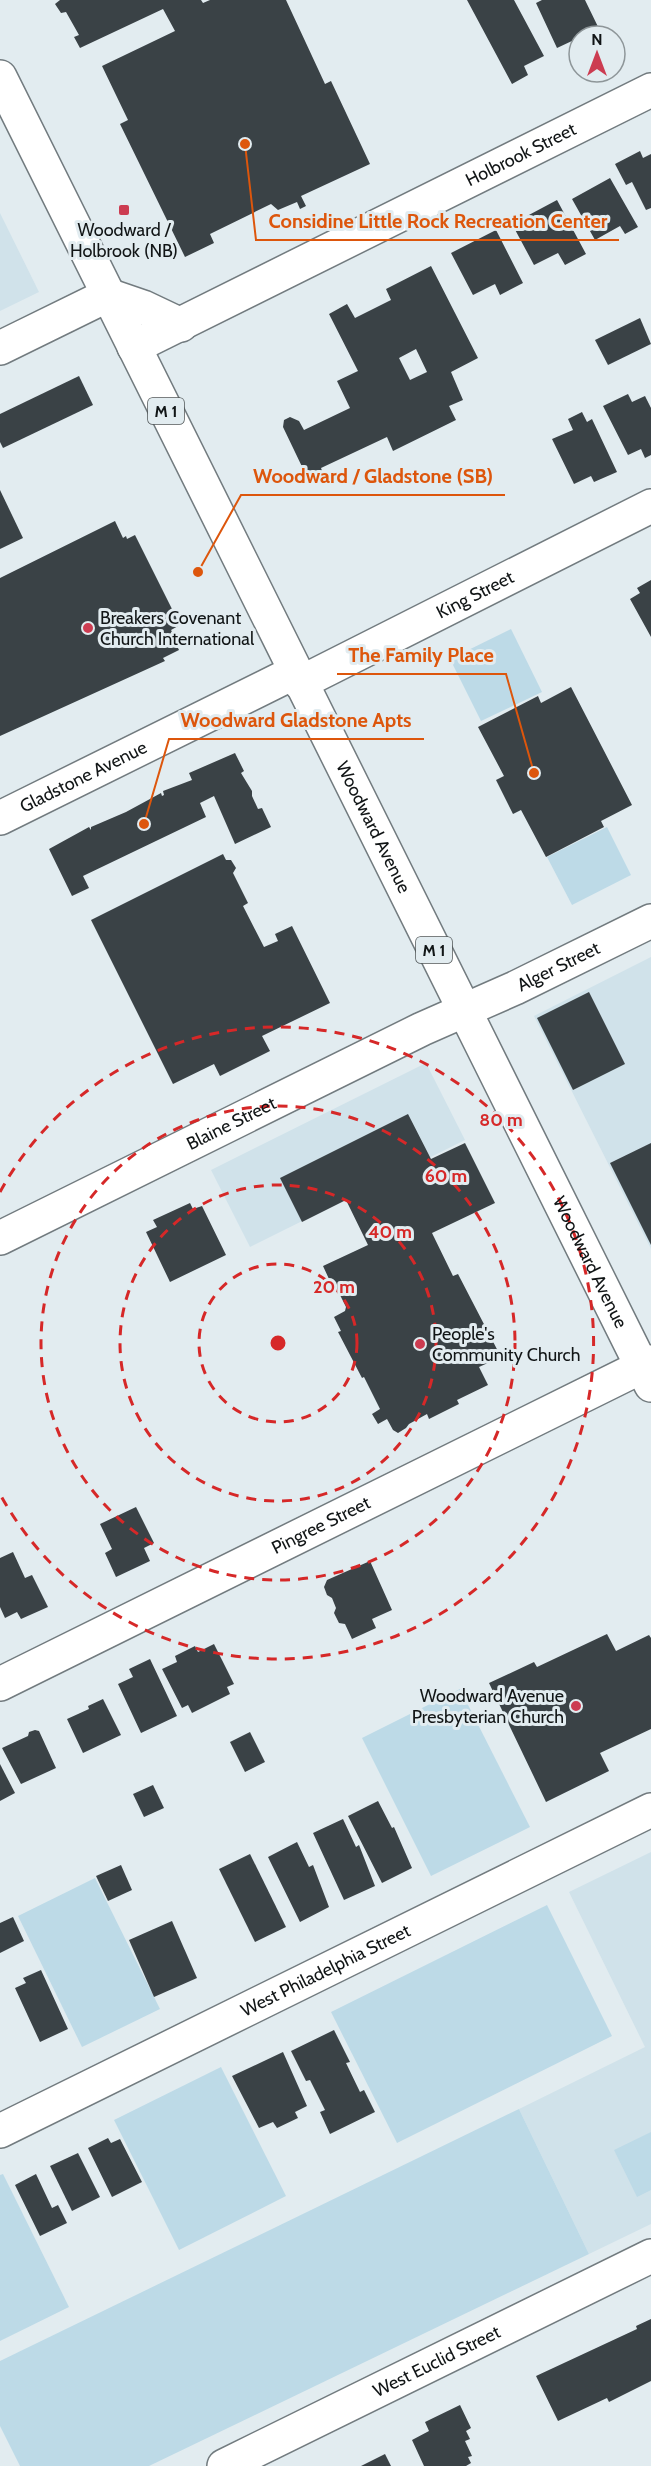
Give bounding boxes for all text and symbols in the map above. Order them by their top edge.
north arrow [567,24,627,84]
text: N [591,30,603,49]
street label: Holbrook Street [462,118,580,191]
callout: Considine Little Rock Recreation Center [256,202,619,240]
marker: Woodward / Holbrook (NB) [117,203,131,217]
text: Considine Little Rock Recreation Center [269,209,608,233]
place label: Woodward / Holbrook (NB) [70,219,178,262]
road number: M 1 [148,398,184,424]
callout: Woodward / Gladstone (SB) [241,457,505,495]
text: Woodward / Gladstone (SB) [253,464,493,488]
street label: King Street [433,566,517,623]
place label: Breakers Covenant Church International [100,607,255,650]
marker: Breakers Covenant Church International [81,621,95,635]
callout: The Family Place [337,636,506,674]
text: The Family Place [348,643,494,667]
callout: Woodward Gladstone Apts [169,701,424,739]
text: Woodward Gladstone Apts [181,708,411,732]
street label: Gladstone Avenue [16,736,150,817]
street label: Woodward Avenue [331,758,415,897]
road number: M 1 [416,937,452,963]
street label: Alger Street [513,937,603,996]
street label: Blaine Street [183,1092,280,1155]
text: 80 m [479,1109,523,1131]
text: 60 m [425,1165,467,1187]
street label: Woodward Avenue [548,1193,632,1332]
text: 40 m [368,1221,412,1243]
text: 20 m [313,1276,355,1298]
place label: People's Community Church [432,1323,580,1366]
centre of rings [268,1333,288,1353]
marker: People's Community Church [413,1337,427,1351]
street label: Pingree Street [268,1492,374,1559]
place label: Woodward Avenue Presbyterian Church [412,1685,564,1728]
marker: Woodward Avenue Presbyterian Church [569,1699,583,1713]
street label: West Philadelphia Street [237,1919,414,2021]
street label: West Euclid Street [370,2321,504,2402]

